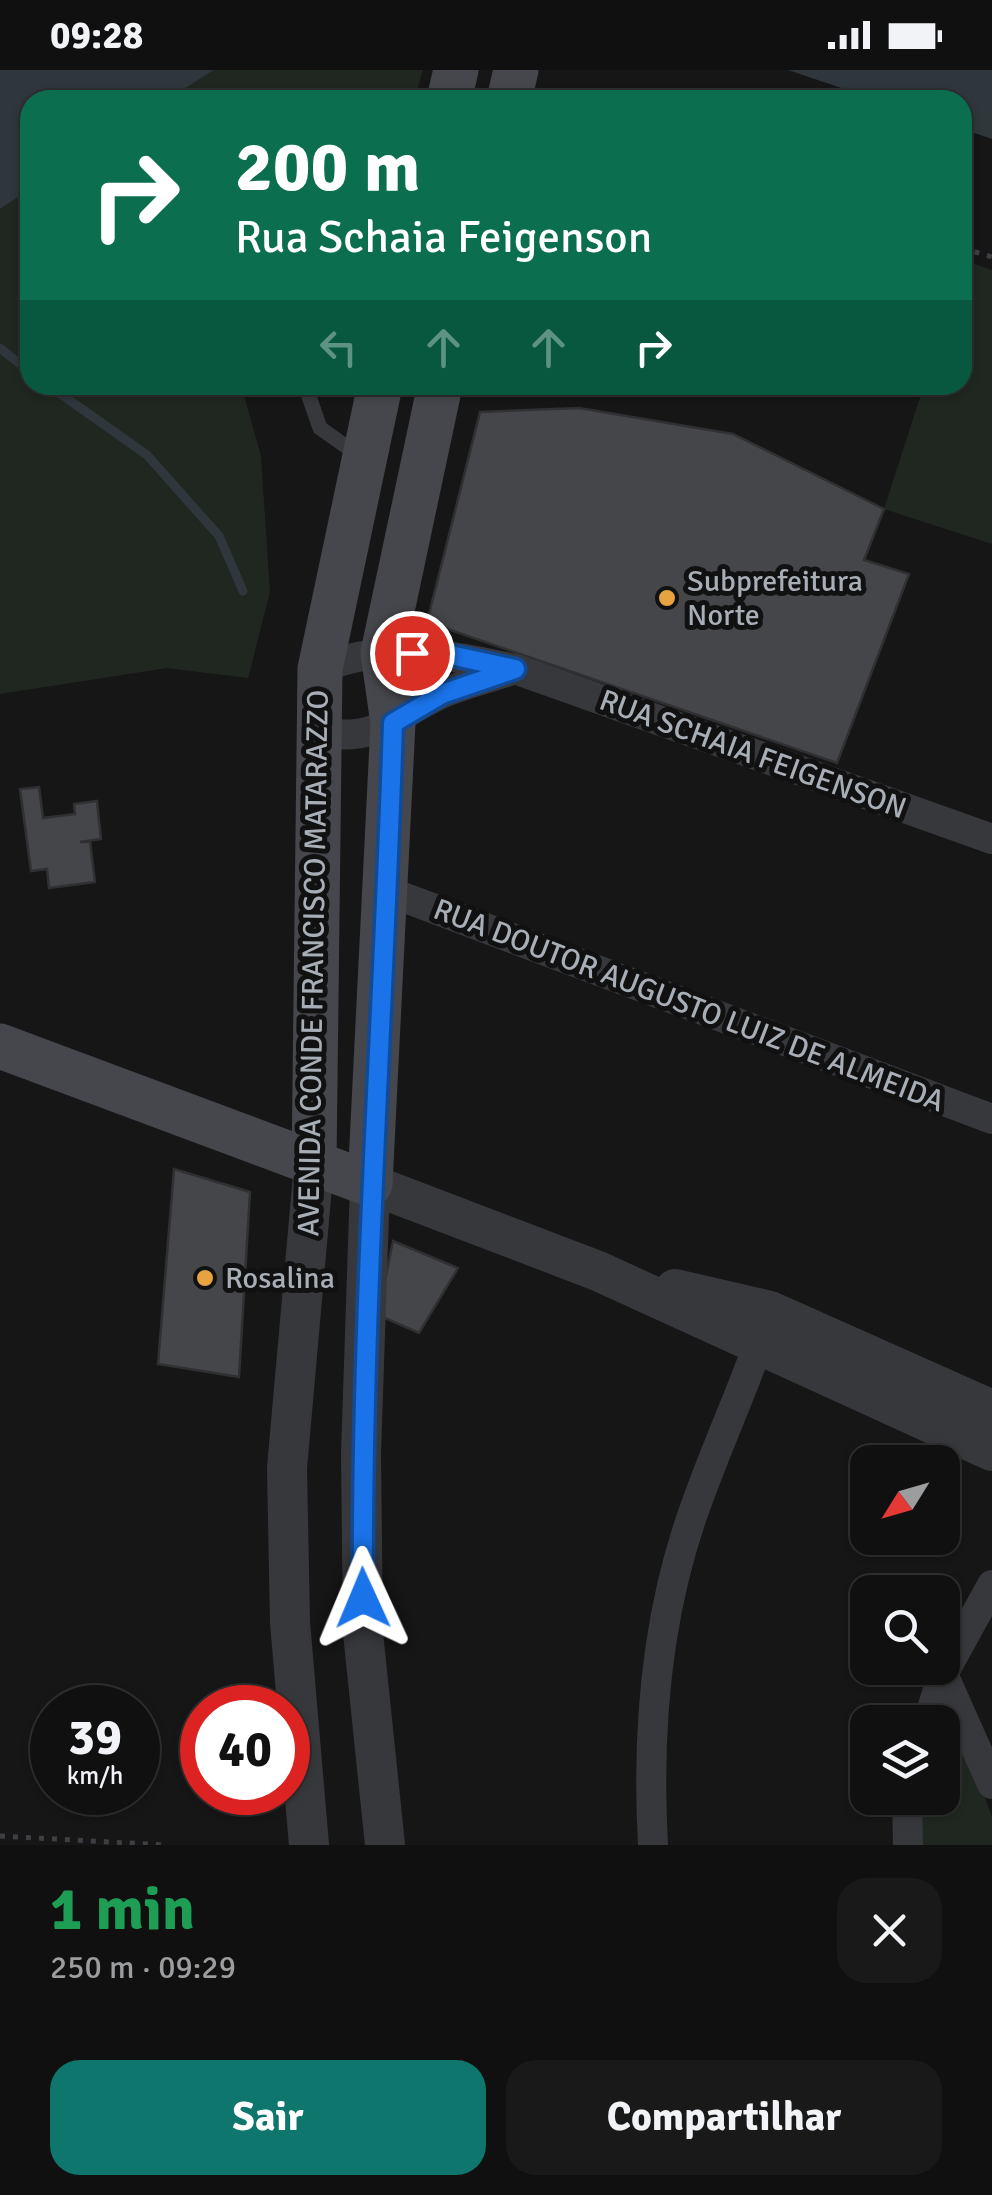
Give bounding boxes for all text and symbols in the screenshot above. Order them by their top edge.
text: 09:28 [50,12,143,59]
text: 200 m [235,124,420,210]
icon: right [70,130,200,260]
text: Rua Schaia Feigenson [235,210,652,265]
icon: left [311,320,366,375]
icon: ahead [416,320,471,375]
icon: ahead [521,320,576,375]
icon: right [626,320,681,375]
place label: Subprefeitura Norte [687,563,863,634]
marker: Subprefeitura Norte [656,587,678,609]
pin [370,611,455,696]
icon: arrive [385,626,440,681]
street label: RUA SCHAIA FEIGENSON [594,682,911,827]
street label: AVENIDA CONDE FRANCISCO MATARAZZO [290,689,337,1237]
street label: RUA DOUTOR AUGUSTO LUIZ DE ALMEIDA [428,891,949,1120]
place label: Rosalina [225,1260,335,1297]
marker: Rosalina [194,1267,216,1289]
north arrow [850,1445,960,1555]
map controls [850,1445,960,1815]
position arrow [311,1546,415,1650]
button: search [850,1575,960,1685]
speed limit sign: 40 [180,1685,310,1815]
button: layers [850,1705,960,1815]
text: 39 [68,1707,122,1769]
text: km/h [67,1760,123,1791]
text: 1 min [50,1873,195,1947]
button: close [837,1878,942,1983]
text: 250 m · 09:29 [50,1948,236,1987]
button: Sair [50,2060,486,2175]
button: Compartilhar [506,2060,942,2175]

